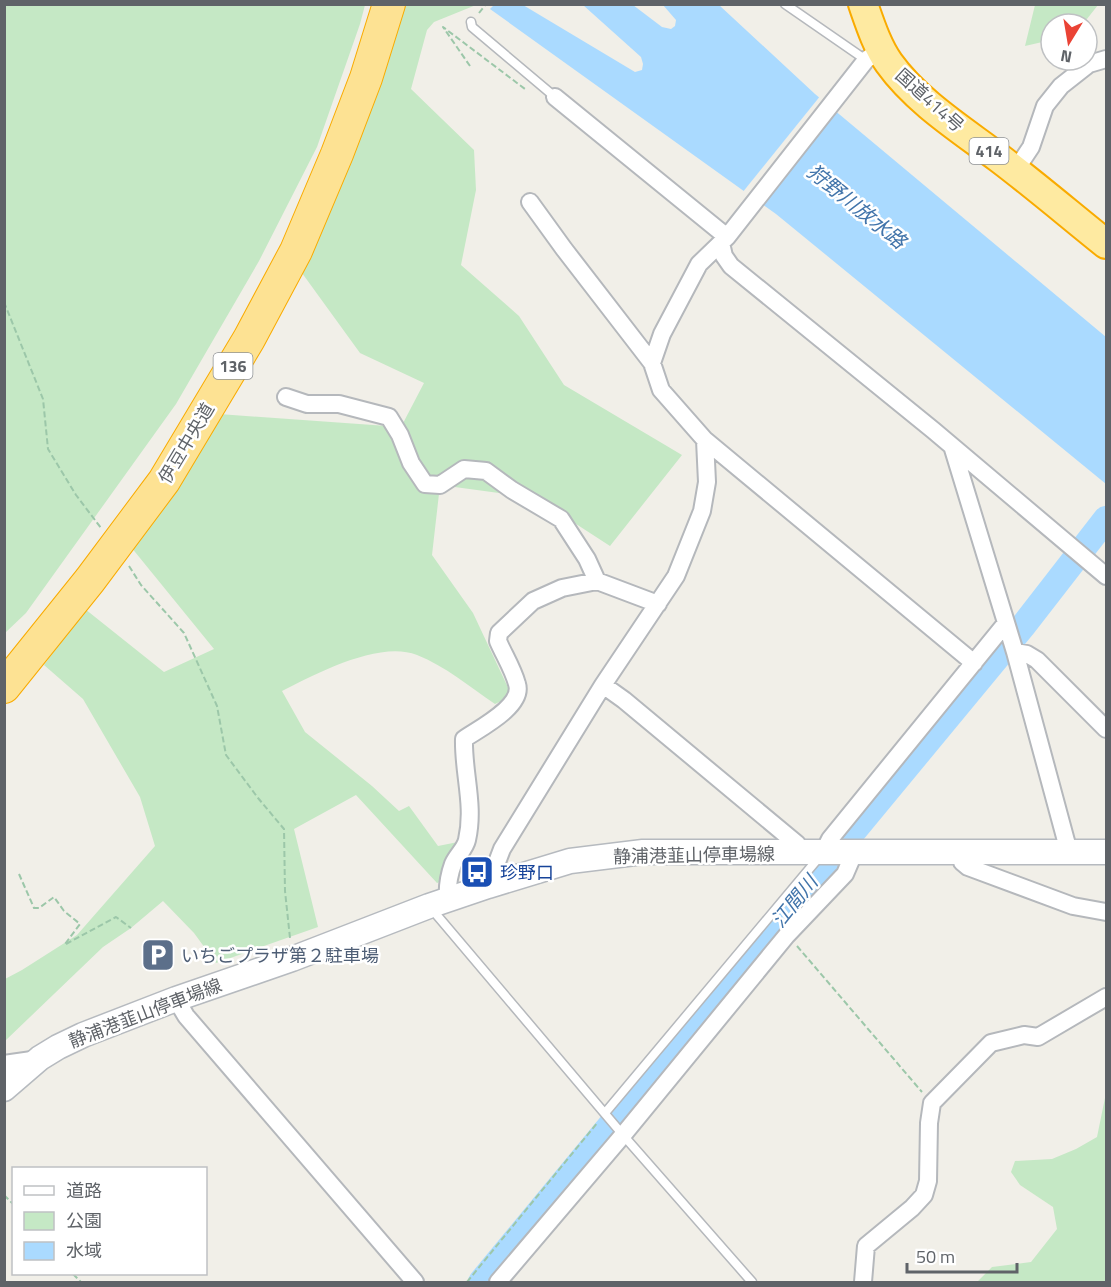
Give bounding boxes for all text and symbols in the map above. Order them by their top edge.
north arrow [1039,12,1099,72]
text: N [1058,44,1074,70]
street label: 国道414号 [890,62,970,138]
road number: 414 [970,138,1008,164]
water label: 狩野川放水路 [801,156,915,257]
road number: 136 [214,353,252,379]
street label: 伊豆中央道 [151,397,221,489]
street label: 静浦港韮山停車場線 [613,840,775,870]
bus stop icon: 珍野口 [459,854,495,890]
place label: 珍野口 [500,859,554,886]
water label: 江間川 [763,866,826,934]
parking icon: いちごプラザ第２駐車場 [140,937,176,973]
place label: いちごプラザ第２駐車場 [181,942,379,969]
street label: 静浦港韮山停車場線 [65,971,225,1055]
legend [12,1167,207,1275]
text: 道路 [66,1177,102,1204]
text: 公園 [66,1207,102,1234]
scale bar [907,1236,1016,1274]
text: 水域 [66,1237,102,1264]
text: 50 m [916,1243,955,1270]

